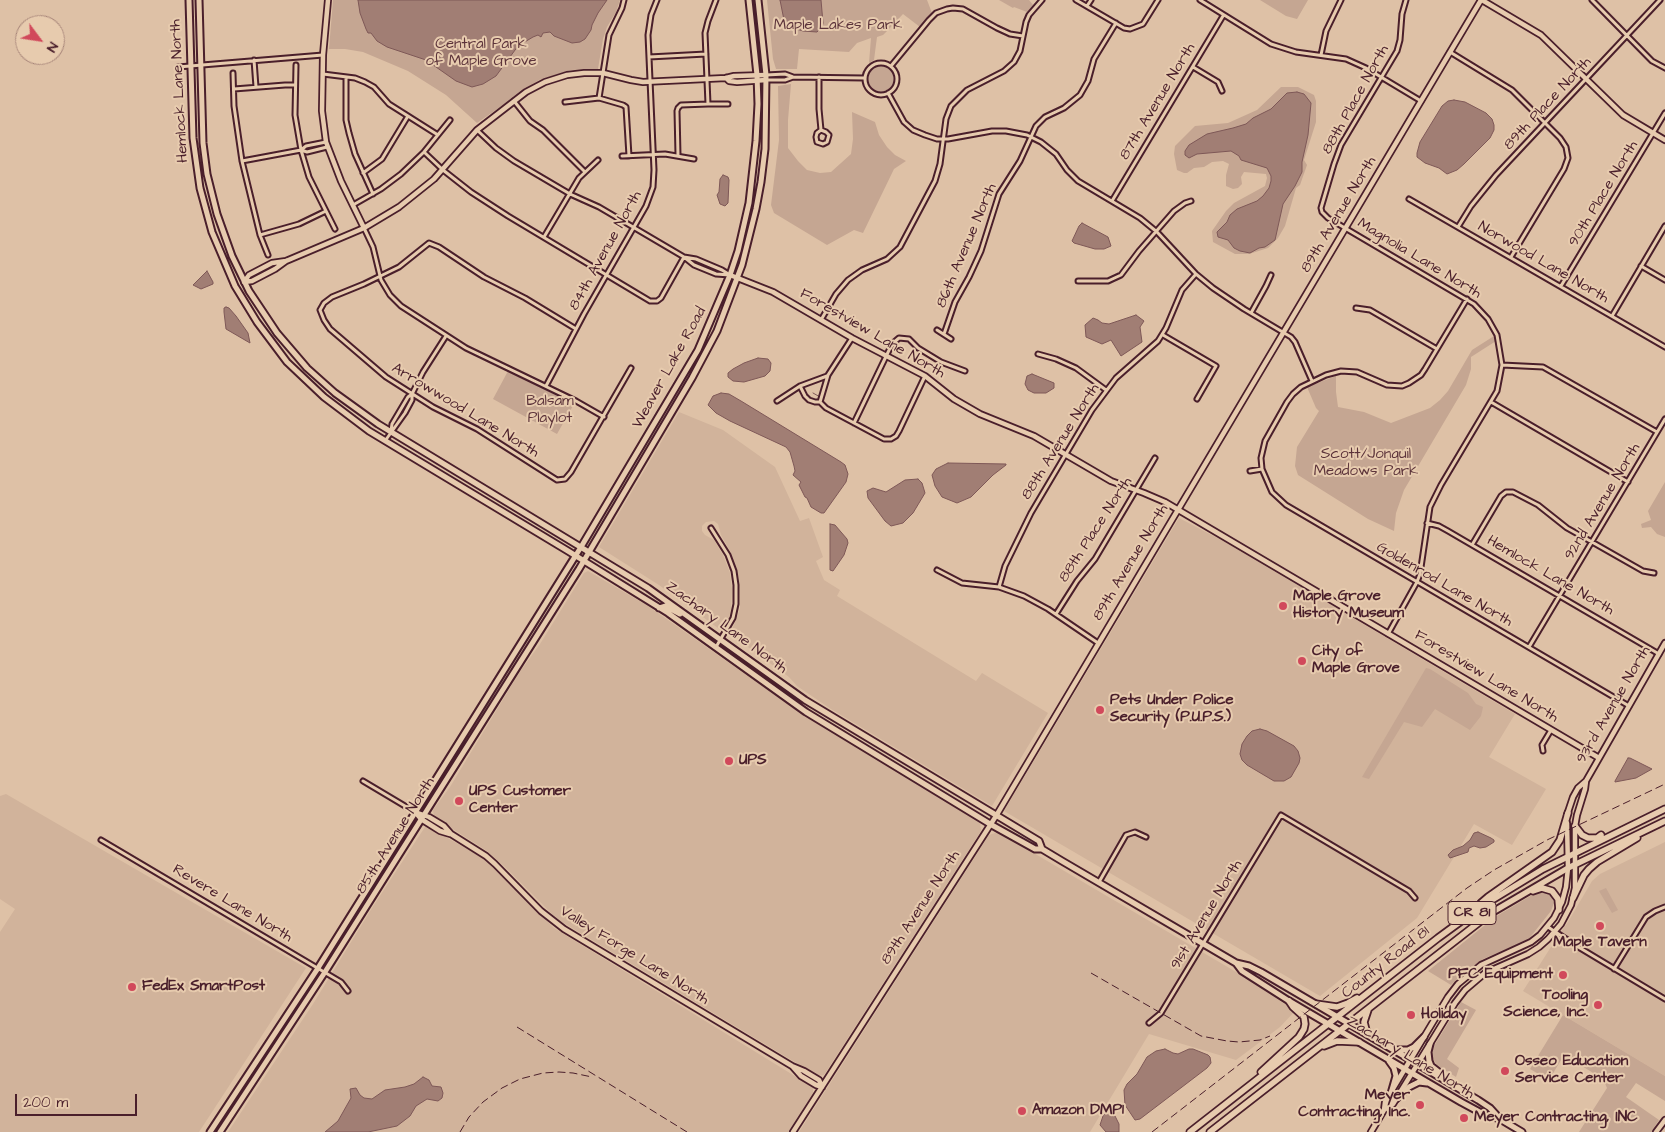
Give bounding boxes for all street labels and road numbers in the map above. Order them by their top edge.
street label: Hemlock Lane North [167,19,193,163]
street label: 87th Avenue North [1116,40,1200,164]
street label: 88th Place North [1319,42,1393,158]
street label: 89th Place North [1500,54,1596,154]
street label: 90th Place North [1565,138,1643,250]
street label: 89th Avenue North [1297,154,1381,276]
street label: 86th Avenue North [933,181,1001,311]
street label: 84th Avenue North [566,188,646,314]
street label: Magnolia Lane North [1354,215,1484,303]
street label: Norwood Lane North [1474,218,1612,308]
street label: Forestview Lane North [796,285,948,383]
street label: Weaver Lake Road [629,304,711,432]
street label: Arrowwood Lane North [388,360,542,462]
street label: 88th Avenue North [1018,381,1104,503]
street label: 92nd Avenue North [1561,441,1645,563]
street label: 88th Place North [1055,474,1137,586]
street label: 89th Avenue North [1089,502,1173,624]
street label: Hemlock Lane North [1483,532,1617,620]
street label: Goldenrod Lane North [1373,539,1515,631]
street label: Zachary Lane North [662,578,790,678]
street label: Forestview Lane North [1411,627,1561,727]
street label: 93rd Avenue North [1573,643,1655,767]
street label: 85th Avenue North [353,774,439,898]
street label: 89th Avenue North [877,848,965,968]
street label: 91st Avenue North [1167,857,1247,973]
street label: Revere Lane North [169,861,295,947]
road number: CR 81 [1448,901,1496,924]
street label: Valley Forge Lane North [556,903,712,1009]
street label: County Road 81 [1338,923,1434,1003]
street label: Zachary Lane North [1343,1013,1477,1103]

